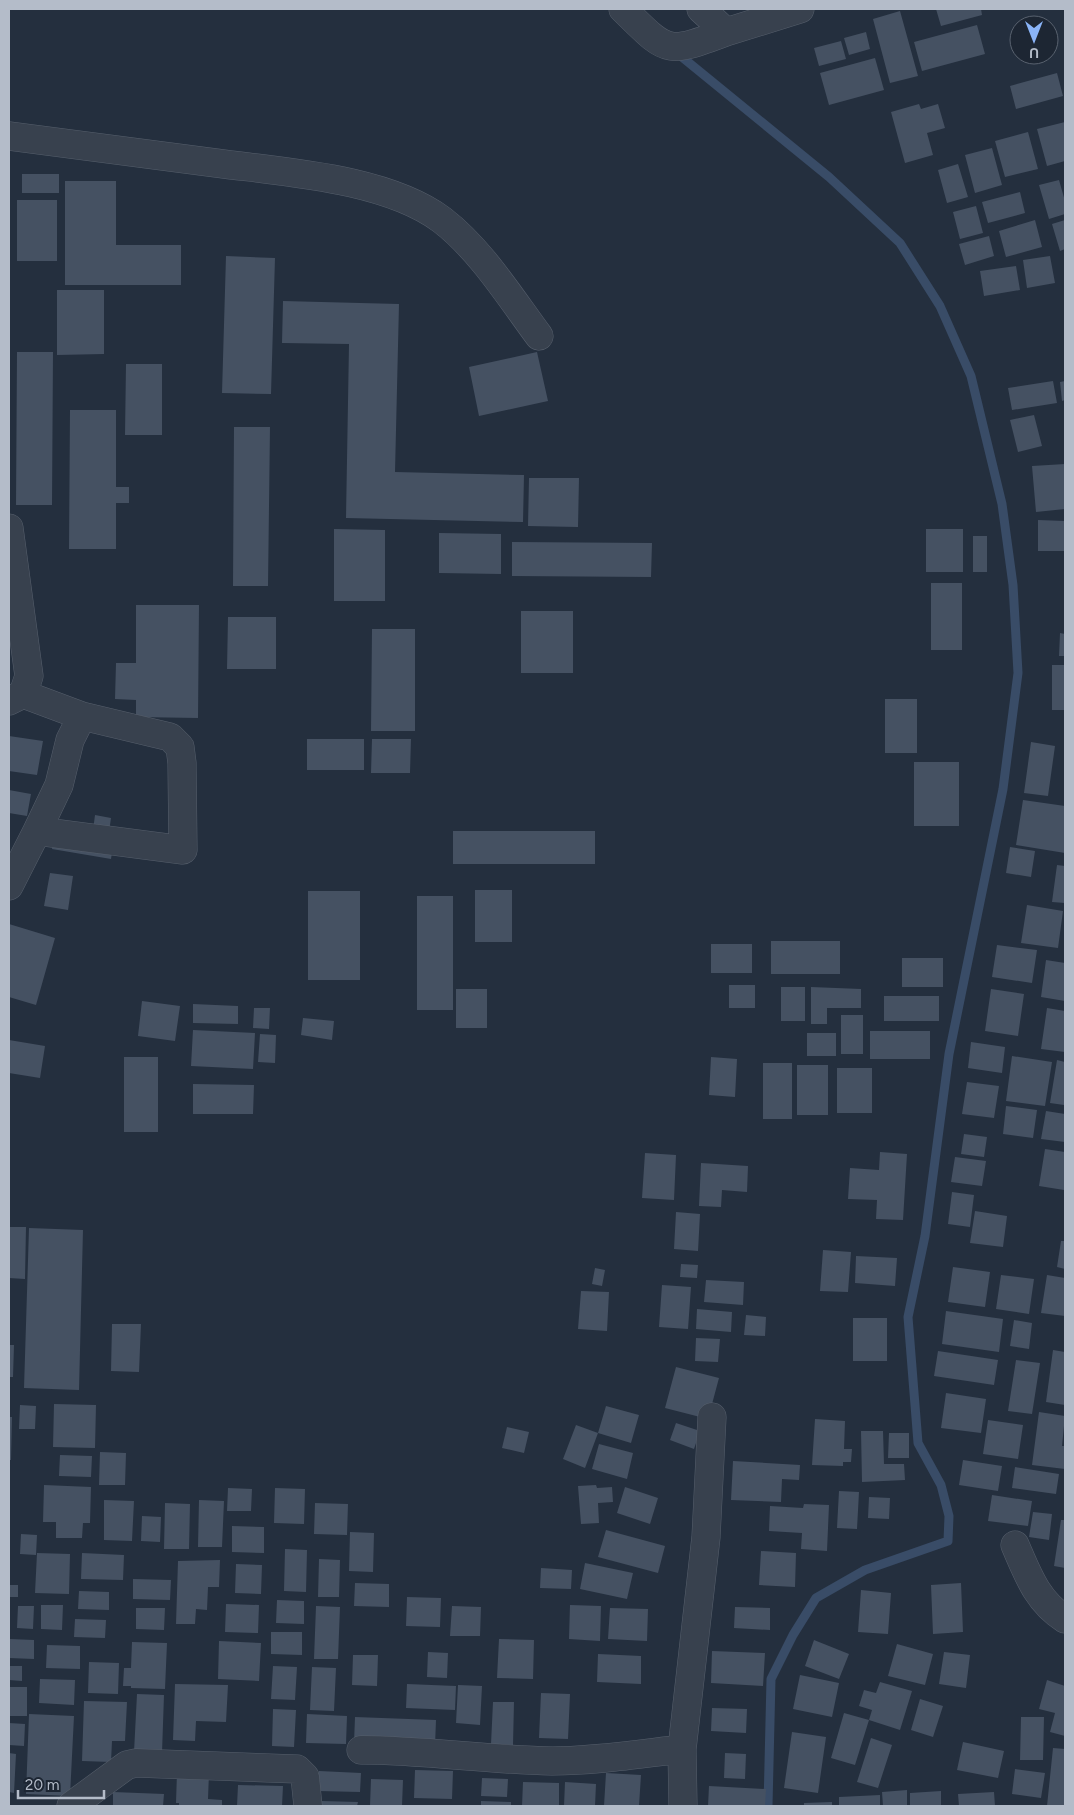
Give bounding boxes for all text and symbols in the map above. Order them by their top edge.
north arrow [1009,15,1059,65]
text: U [1029,44,1039,61]
scale bar [18,1768,104,1800]
text: 20 m [25,1776,59,1794]

